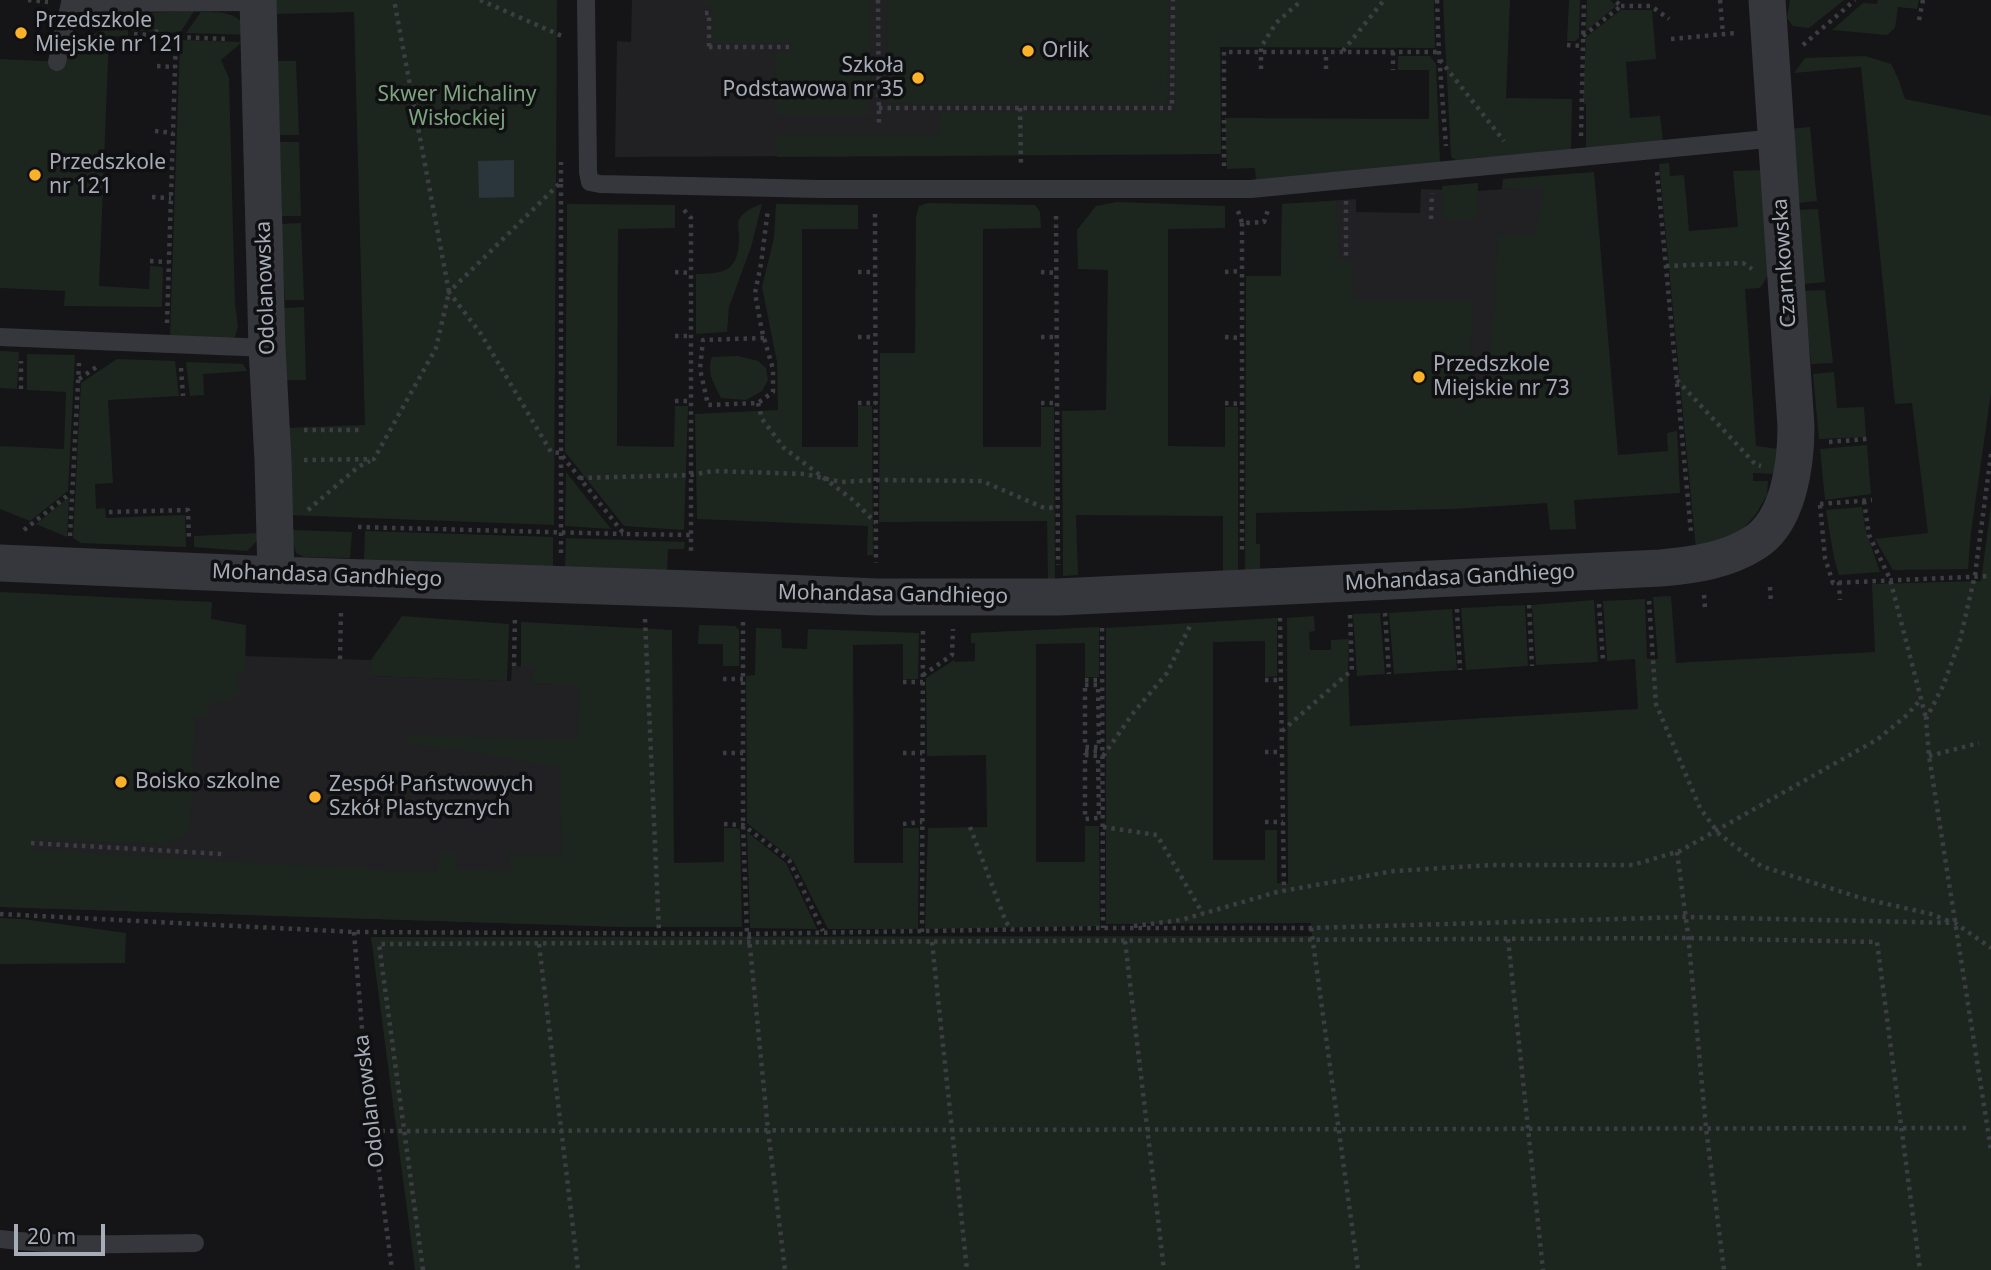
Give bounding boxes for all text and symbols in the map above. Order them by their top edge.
place label: Przedszkole Miejskie nr 121 [35,8,184,58]
marker: Przedszkole Miejskie nr 121 [13,25,29,41]
place label: Orlik [1042,38,1089,64]
marker: Orlik [1020,43,1036,59]
place label: Szkoła Podstawowa nr 35 [723,53,904,103]
marker: Szkoła Podstawowa nr 35 [910,70,926,86]
park label: Skwer Michaliny Wisłockiej [377,82,537,132]
place label: Przedszkole nr 121 [49,150,166,200]
marker: Przedszkole nr 121 [27,167,43,183]
street label: Czarnkowska [1768,197,1802,329]
street label: Odolanowska [251,221,281,355]
place label: Przedszkole Miejskie nr 73 [1433,352,1570,402]
marker: Przedszkole Miejskie nr 73 [1411,369,1427,385]
street label: Mohandasa Gandhiego [211,559,443,593]
street label: Mohandasa Gandhiego [1344,559,1576,597]
street label: Mohandasa Gandhiego [778,580,1008,610]
place label: Boisko szkolne [135,769,280,795]
place label: Zespół Państwowych Szkół Plastycznych [329,772,534,822]
marker: Boisko szkolne [113,774,129,790]
marker: Zespół Państwowych Szkół Plastycznych [307,789,323,805]
street label: Odolanowska [349,1033,391,1169]
scale bar [18,1210,108,1254]
text: 20 m [27,1222,76,1250]

